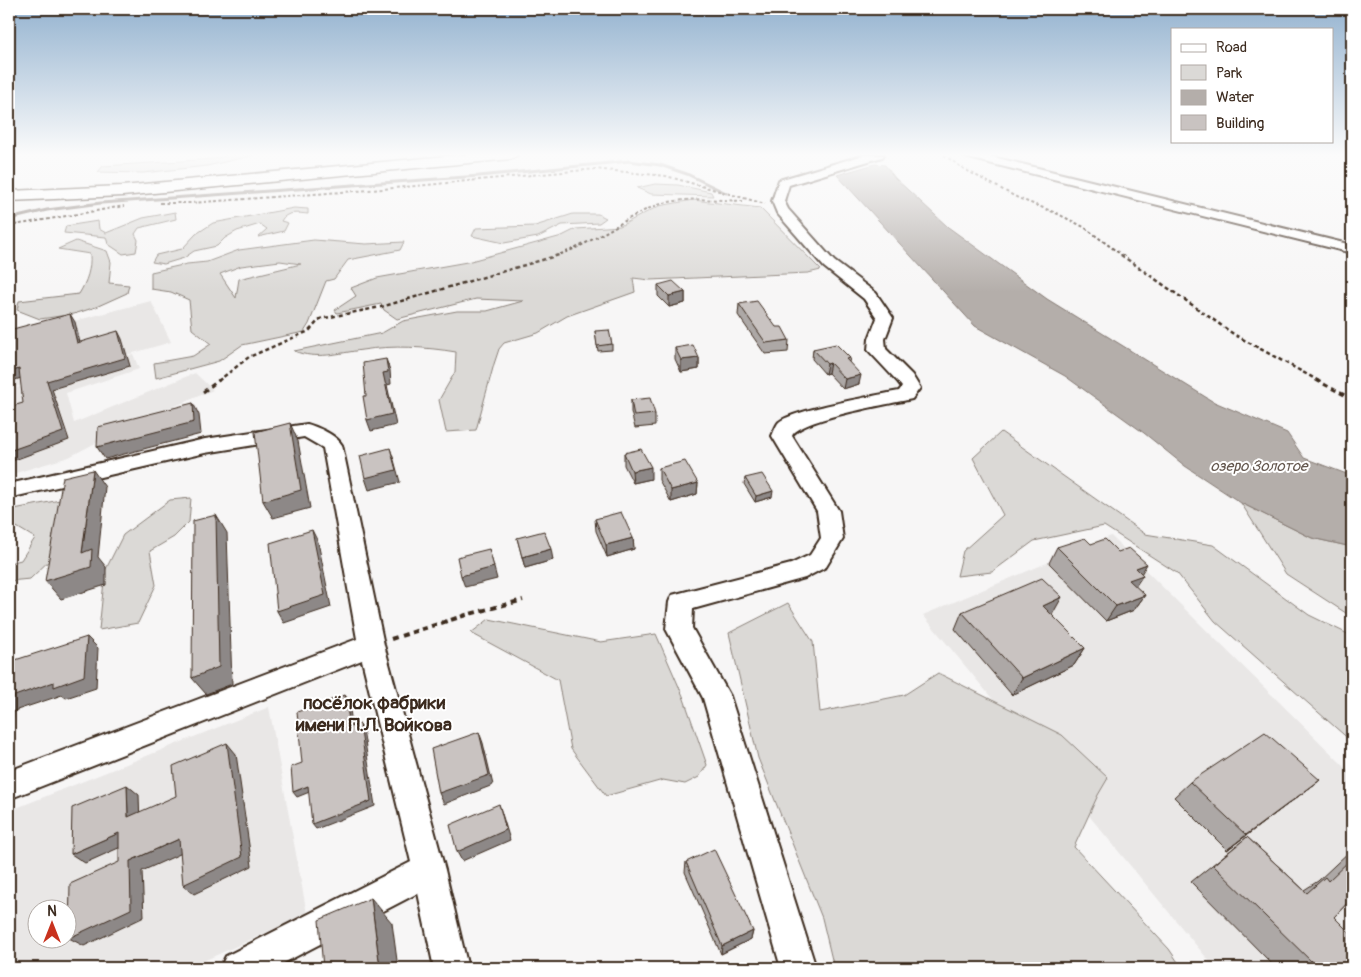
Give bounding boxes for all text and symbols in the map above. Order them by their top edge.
legend [1171,28,1334,142]
text: Road [1216,38,1247,57]
text: Park [1216,64,1243,83]
text: Water [1216,88,1255,107]
text: Building [1216,114,1264,133]
water label: озеро Золотое [1210,457,1309,476]
district label: посёлок фабрики имени П.Л. Войкова [295,691,452,737]
north arrow [28,900,78,950]
text: N [47,903,57,920]

